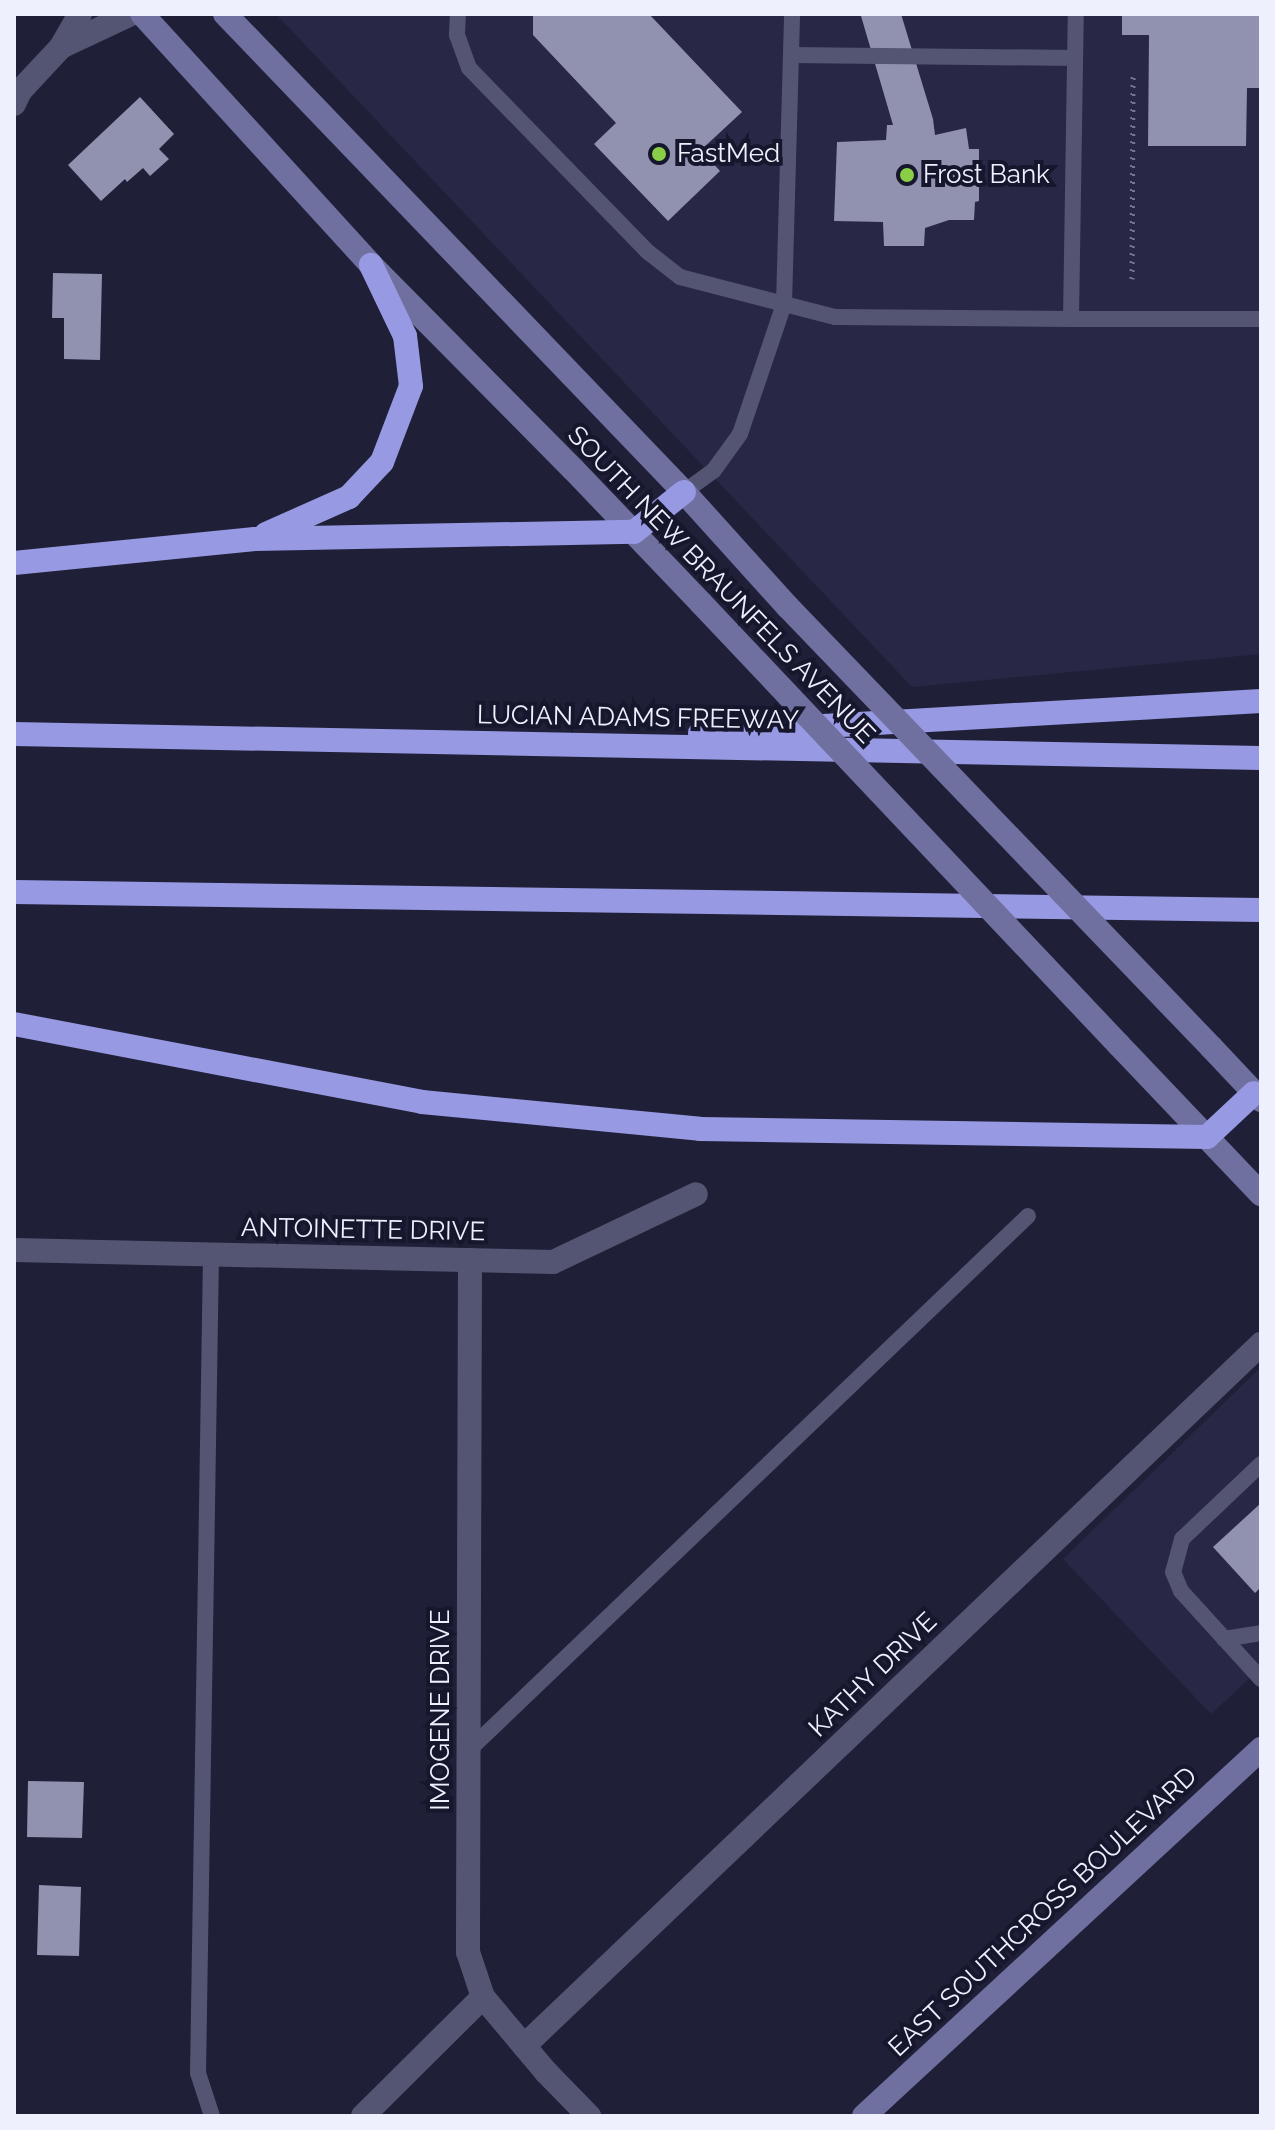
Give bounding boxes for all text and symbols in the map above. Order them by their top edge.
place label: FastMed [677,138,780,170]
marker: FastMed [648,143,670,165]
place label: Frost Bank [923,159,1050,191]
marker: Frost Bank [898,166,916,184]
street label: SOUTH NEW BRAUNFELS AVENUE [560,419,882,751]
street label: LUCIAN ADAMS FREEWAY [476,700,800,736]
street label: ANTOINETTE DRIVE [241,1212,485,1248]
street label: KATHY DRIVE [802,1606,944,1744]
street label: IMOGENE DRIVE [425,1609,457,1811]
street label: EAST SOUTHCROSS BOULEVARD [882,1761,1204,2063]

